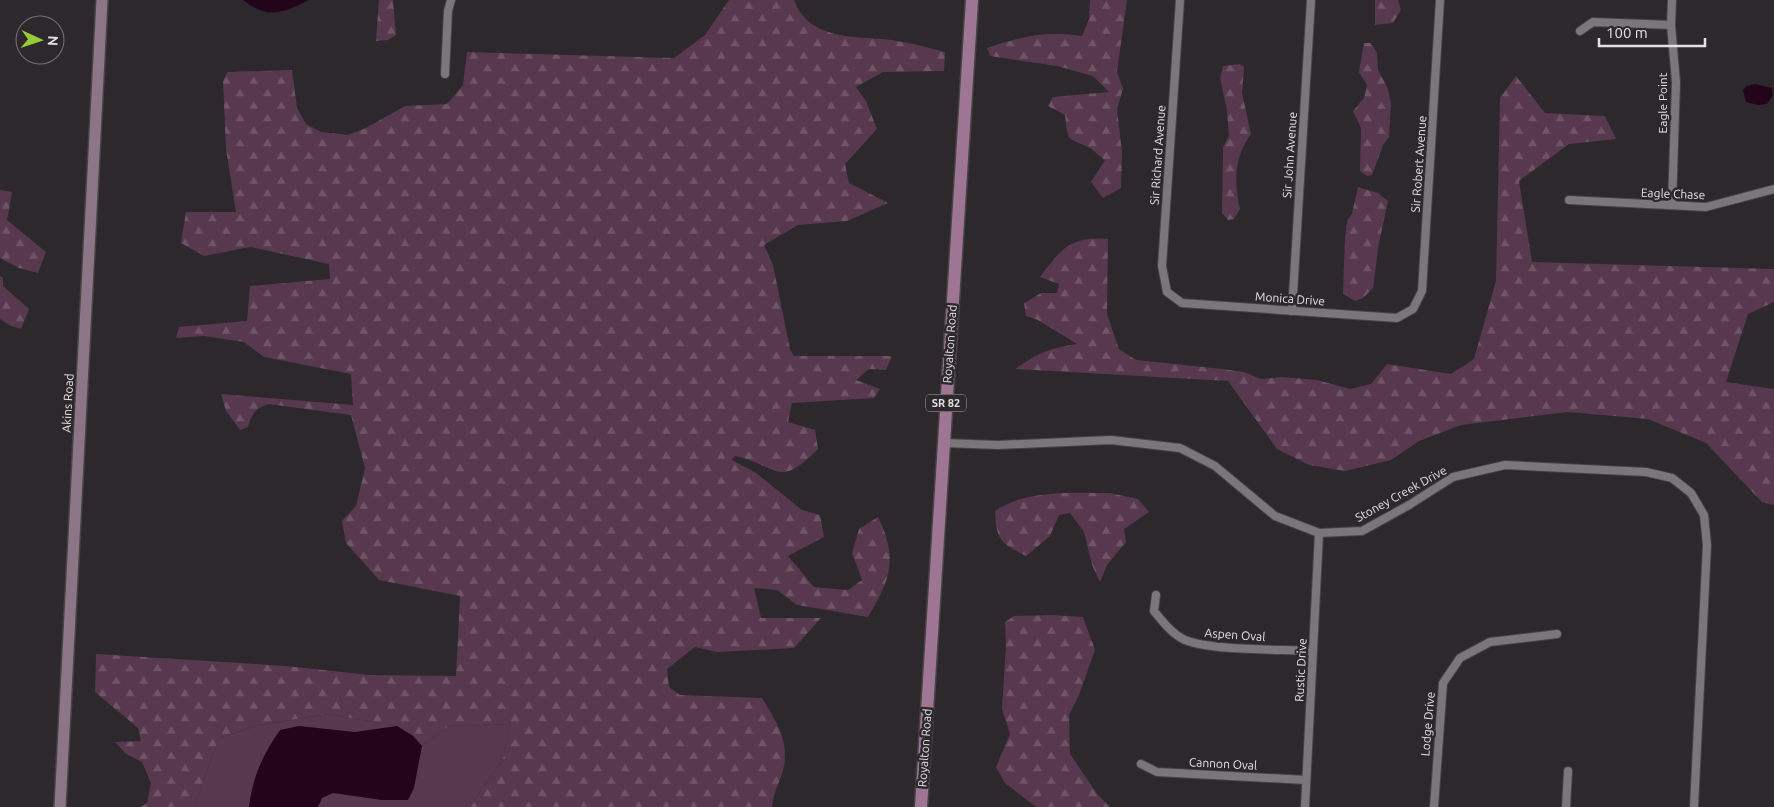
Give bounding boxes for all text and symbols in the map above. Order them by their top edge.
north arrow [15,15,65,65]
scale bar [1599,15,1705,47]
text: 100 m [1606,24,1648,41]
text: N [45,35,61,46]
street label: Eagle Point [1656,72,1669,133]
street label: Sir Richard Avenue [1148,105,1167,205]
street label: Sir John Avenue [1280,111,1299,198]
street label: Sir Robert Avenue [1409,115,1428,213]
street label: Eagle Chase [1641,186,1705,201]
street label: Monica Drive [1255,290,1325,307]
street label: Royalton Road [940,304,959,384]
street label: Akins Road [59,373,76,433]
road number: SR 82 [926,394,966,412]
street label: Stoney Creek Drive [1353,463,1449,524]
street label: Aspen Oval [1204,626,1266,643]
street label: Rustic Drive [1292,638,1309,702]
street label: Lodge Drive [1418,691,1437,757]
street label: Royalton Road [915,708,934,788]
street label: Cannon Oval [1189,755,1257,772]

